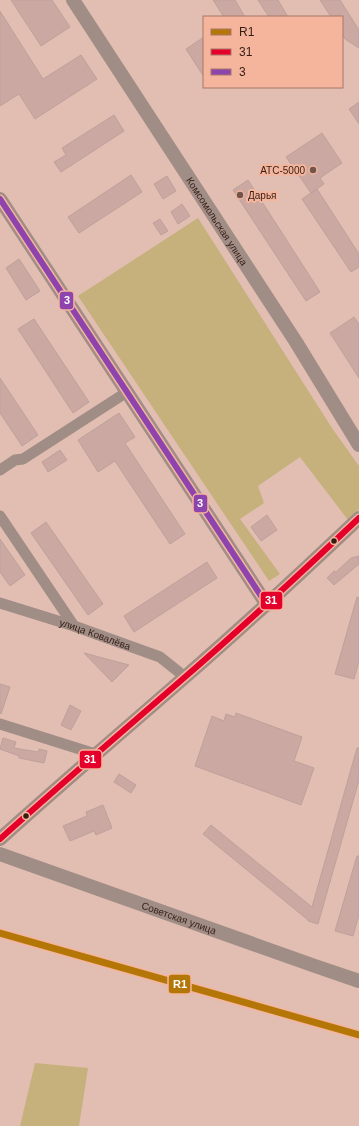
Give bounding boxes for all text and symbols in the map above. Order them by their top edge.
legend [203,16,343,88]
text: R1 [239,25,255,39]
text: 31 [239,45,253,59]
text: 3 [239,65,246,79]
place label: АТС-5000 [260,165,305,176]
marker: АТС-5000 [308,165,318,175]
street label: Комсомольская улица [184,175,250,268]
marker: Дарья [235,190,245,200]
place label: Дарья [248,190,277,201]
line badge: 3 [59,291,74,310]
text: 3 [64,294,70,306]
line badge: 3 [193,494,208,513]
text: 3 [197,497,203,509]
unlabelled marker [329,536,339,546]
line badge: 31 [260,591,283,610]
text: 31 [265,594,277,606]
street label: улица Ковалёва [58,616,133,652]
line badge: 31 [79,750,102,769]
text: 31 [84,753,96,765]
unlabelled marker [21,811,31,821]
street label: Советская улица [140,899,218,936]
line badge: R1 [168,974,191,994]
text: R1 [173,978,187,990]

